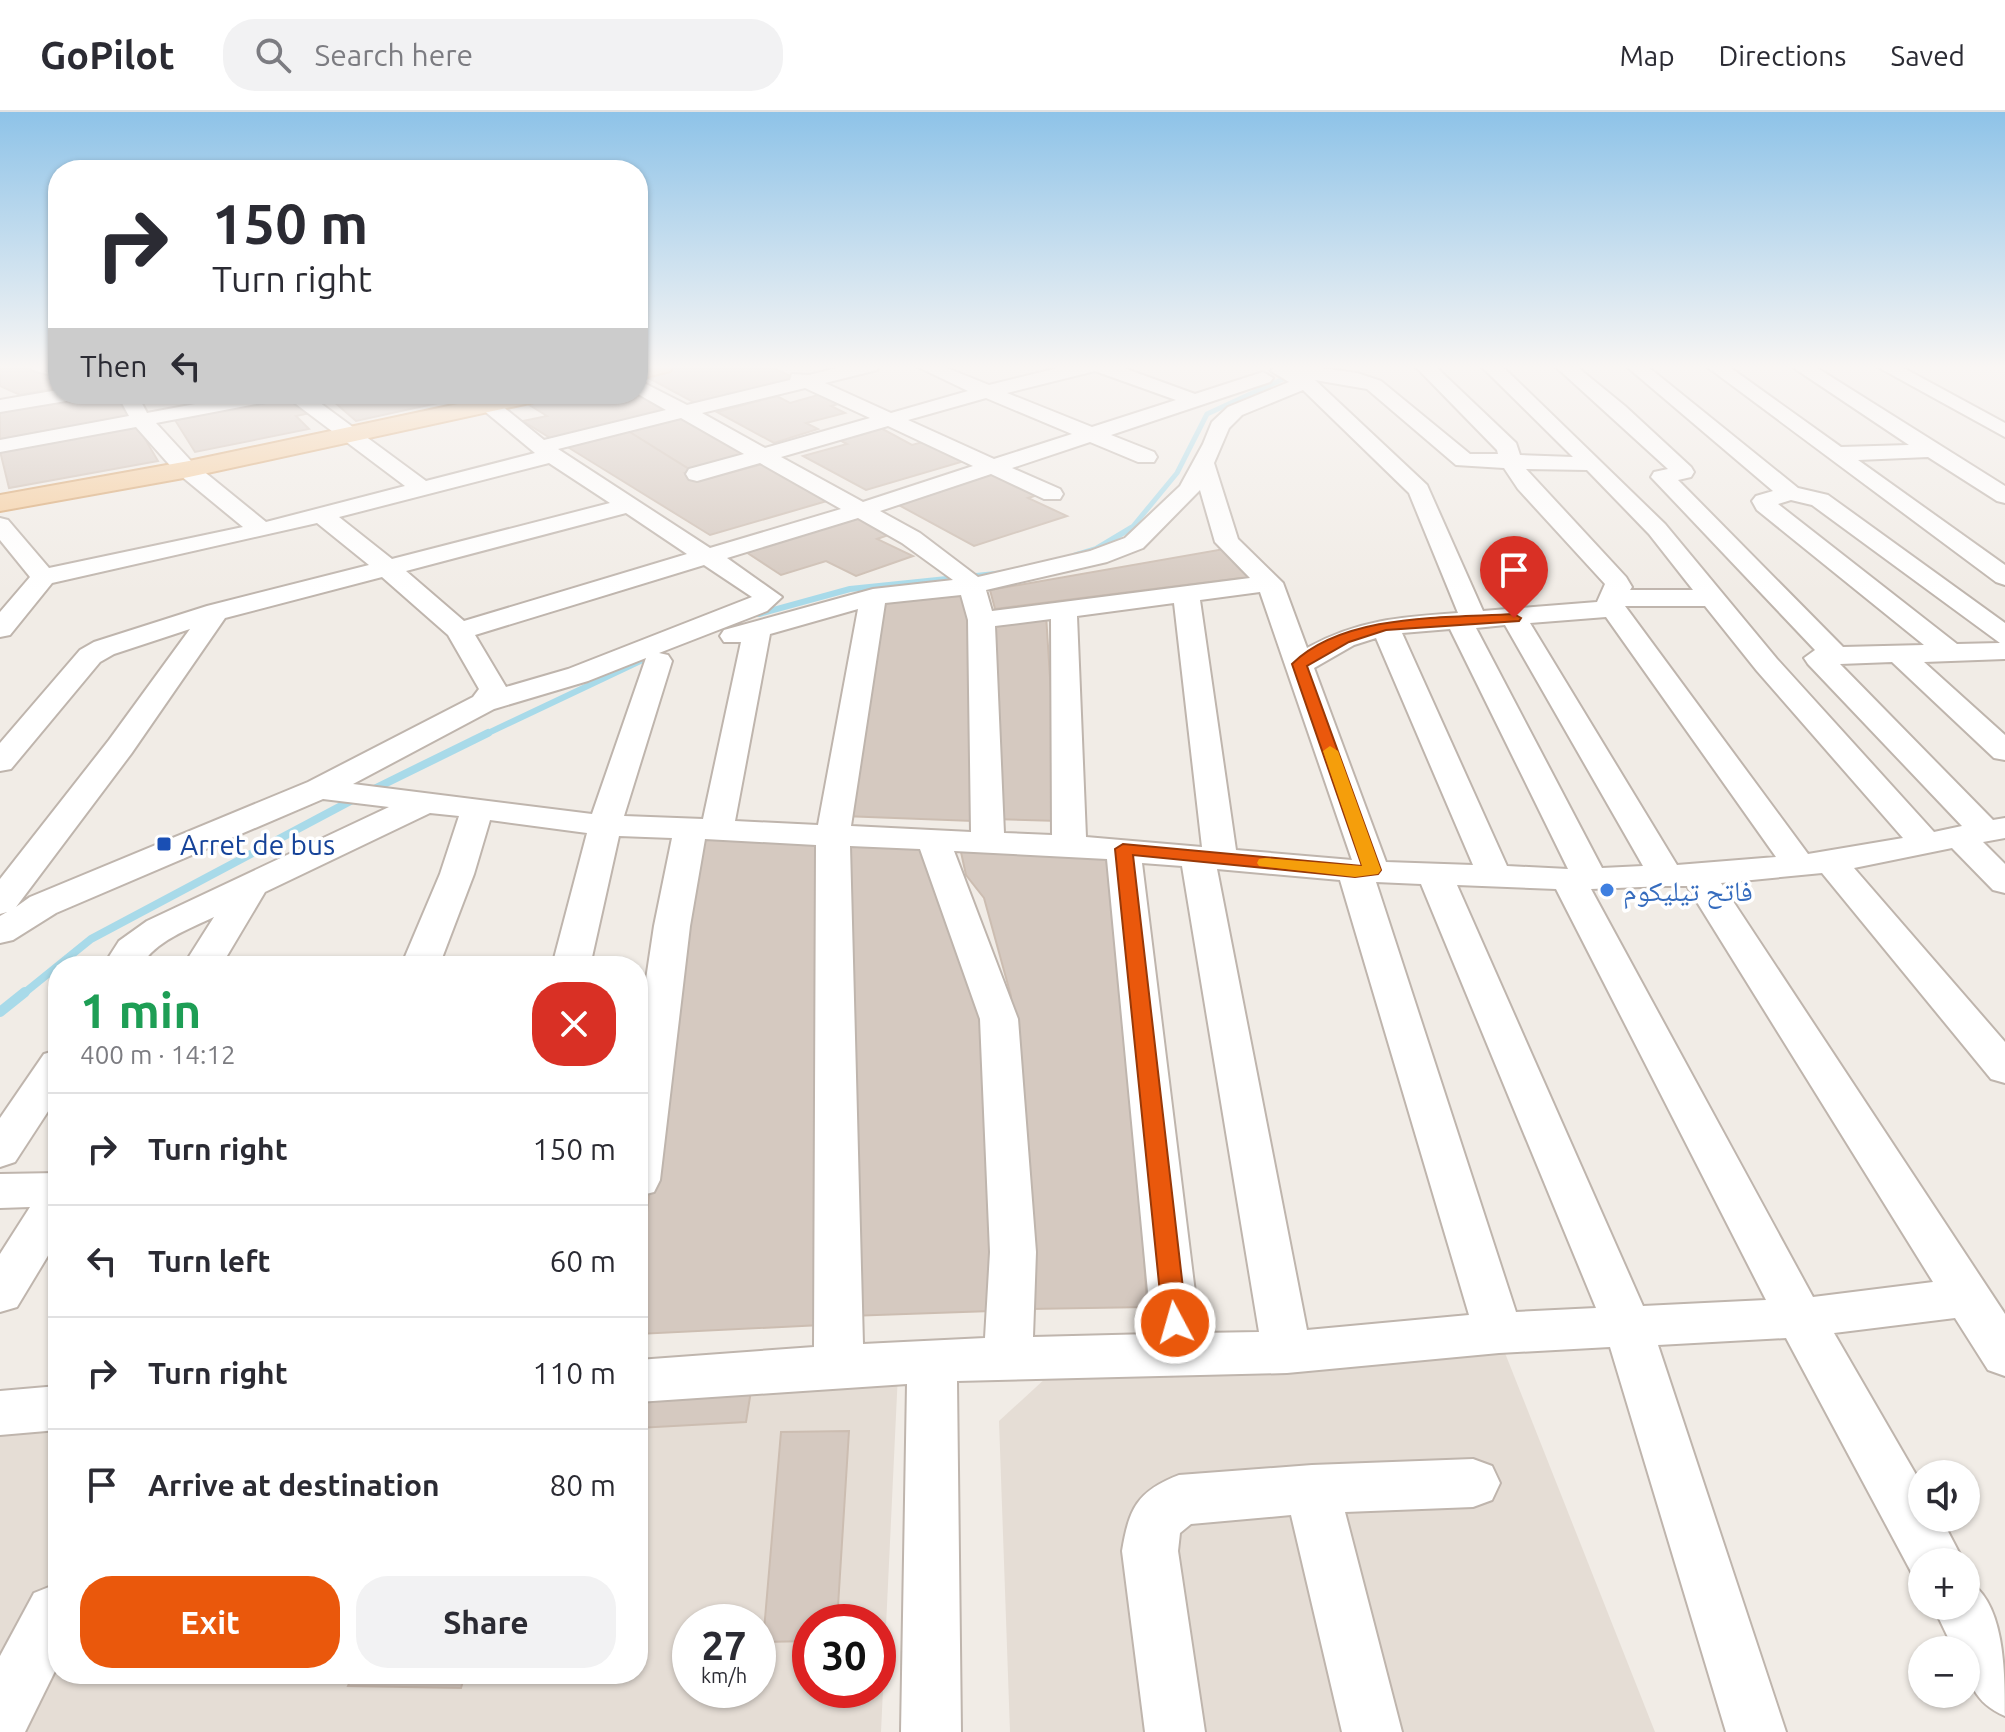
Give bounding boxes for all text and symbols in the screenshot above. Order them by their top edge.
search box [223,19,783,91]
icon: search [251,33,295,77]
text: GoPilot [40,34,175,76]
text: Search here [315,38,473,72]
text: Map [1619,40,1675,71]
text: Directions [1719,40,1846,71]
text: Saved [1890,40,1965,71]
icon: right [80,192,184,296]
text: 150 m [212,192,368,255]
text: Turn right [212,258,372,299]
icon: left [164,344,208,388]
text: Then [80,349,148,383]
pin [1480,536,1548,618]
icon: arrive [1492,548,1536,592]
place label: Arret de bus [180,829,335,860]
marker: Arret de bus [155,835,173,853]
place label: فاتح تيليكوم [1623,875,1753,910]
marker: فاتح تيليكوم [1598,881,1616,899]
button: close [532,982,616,1066]
text: 1 min [80,983,201,1037]
text: 400 m · 14:12 [80,1040,236,1069]
icon: right [80,1127,124,1171]
text: Turn right [148,1132,288,1166]
text: 150 m [532,1132,616,1166]
icon: left [80,1239,124,1283]
text: Turn left [148,1244,270,1278]
text: 60 m [549,1244,616,1278]
position arrow [1133,1281,1217,1365]
icon: right [80,1351,124,1395]
text: Turn right [148,1356,288,1390]
text: 110 m [532,1356,616,1390]
map controls [1908,1460,1980,1708]
button: sound [1908,1460,1980,1532]
icon: arrive [80,1463,124,1507]
text: Arrive at destination [148,1468,440,1502]
text: 80 m [549,1468,616,1502]
button: + [1908,1548,1980,1620]
button: Exit [80,1576,340,1668]
button: Share [356,1576,616,1668]
speed limit sign: 30 [792,1604,896,1708]
text: 27 [701,1623,747,1668]
button: − [1908,1636,1980,1708]
text: km/h [701,1664,747,1687]

